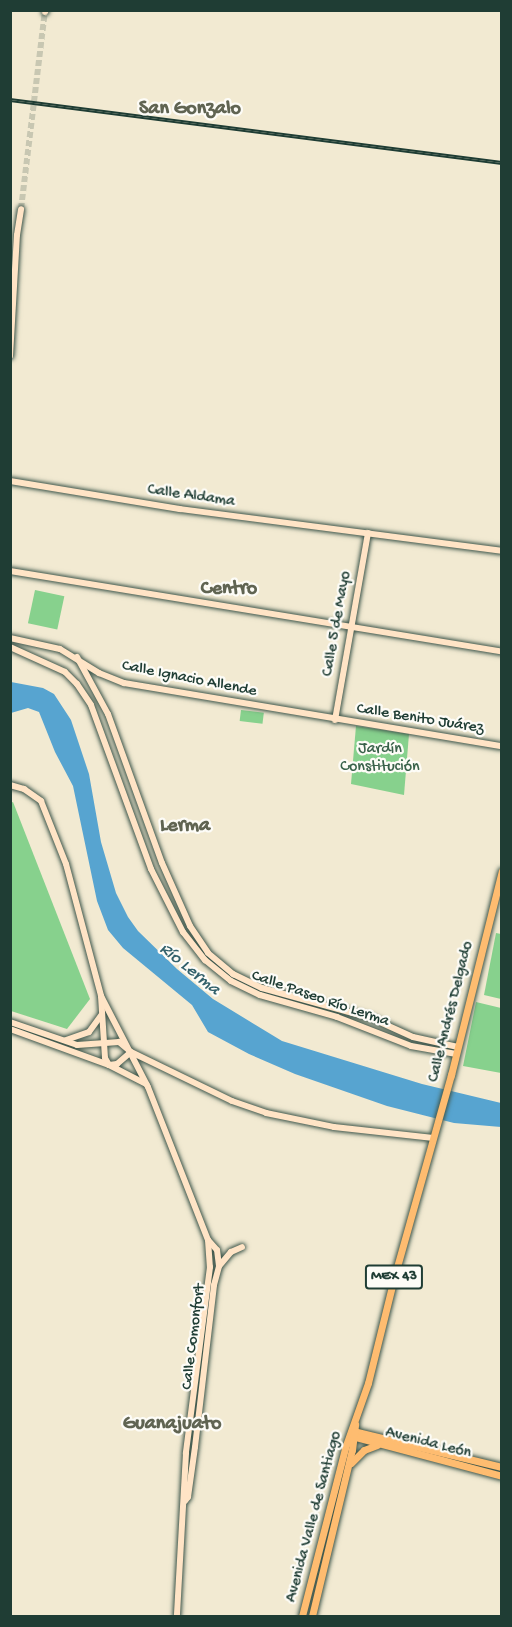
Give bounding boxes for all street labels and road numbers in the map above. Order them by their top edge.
street label: Calle Aldama [146,481,236,513]
street label: Calle 5 de Mayo [319,570,357,678]
street label: Calle Ignacio Allende [120,658,258,702]
street label: Calle Benito Juárez [355,700,485,740]
street label: Calle Andrés Delgado [425,940,479,1084]
street label: Calle Paseo Río Lerma [249,967,391,1033]
road number: MEX 43 [364,1265,424,1289]
street label: Calle Comonfort [179,1283,211,1391]
street label: Avenida León [383,1424,473,1464]
street label: Avenida Valle de Santiago [283,1429,347,1605]

